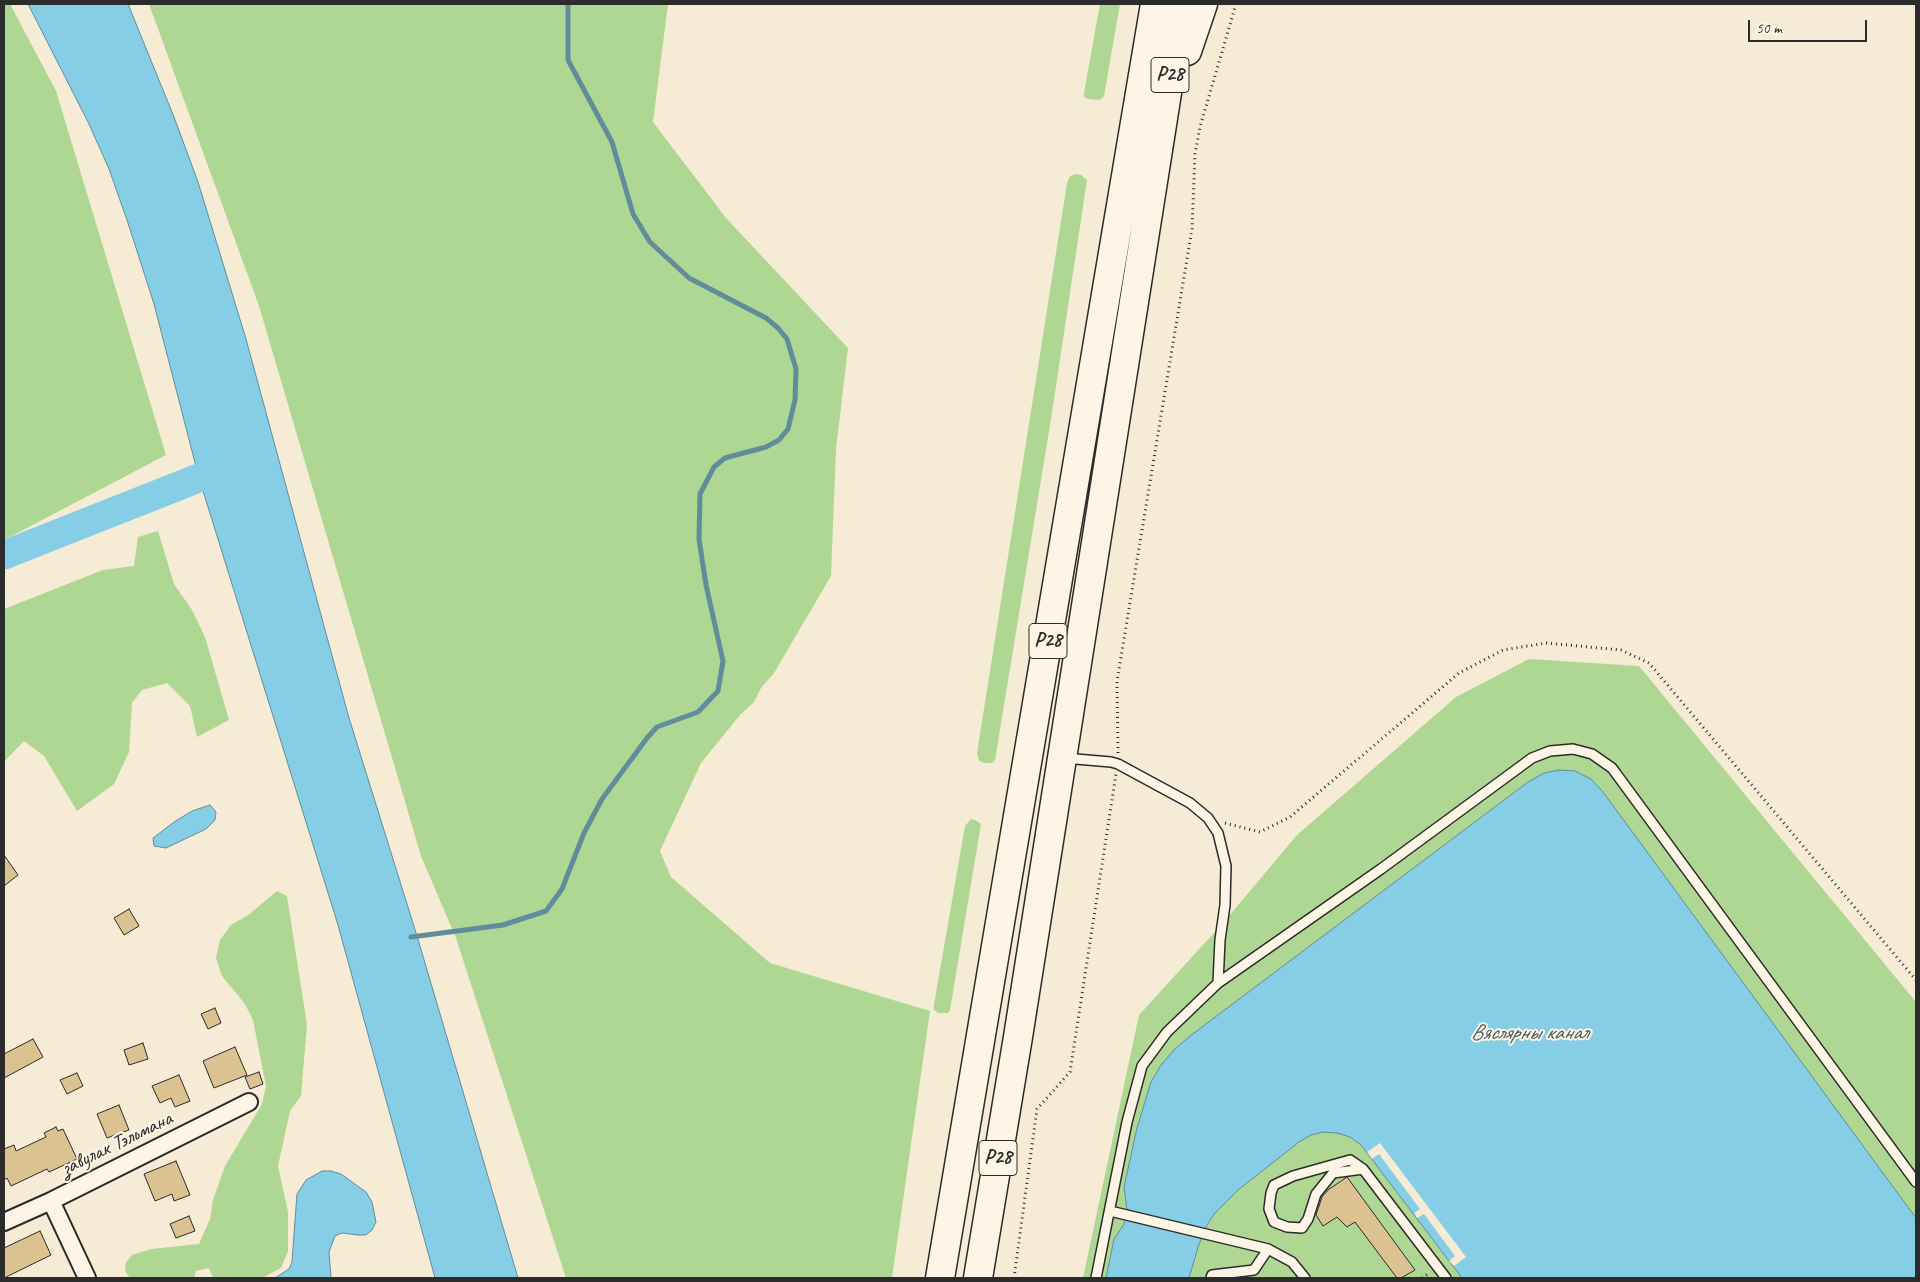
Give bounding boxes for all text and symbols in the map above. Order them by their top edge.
scale bar [1750,10,1869,42]
text: 50 m [1756,19,1782,38]
road number: Р28 [1151,58,1189,92]
road number: Р28 [1029,624,1067,658]
water label: Вяслярны канал [1470,1020,1588,1046]
street label: завулак Тэльмана [57,1106,177,1182]
road number: Р28 [979,1140,1017,1176]

